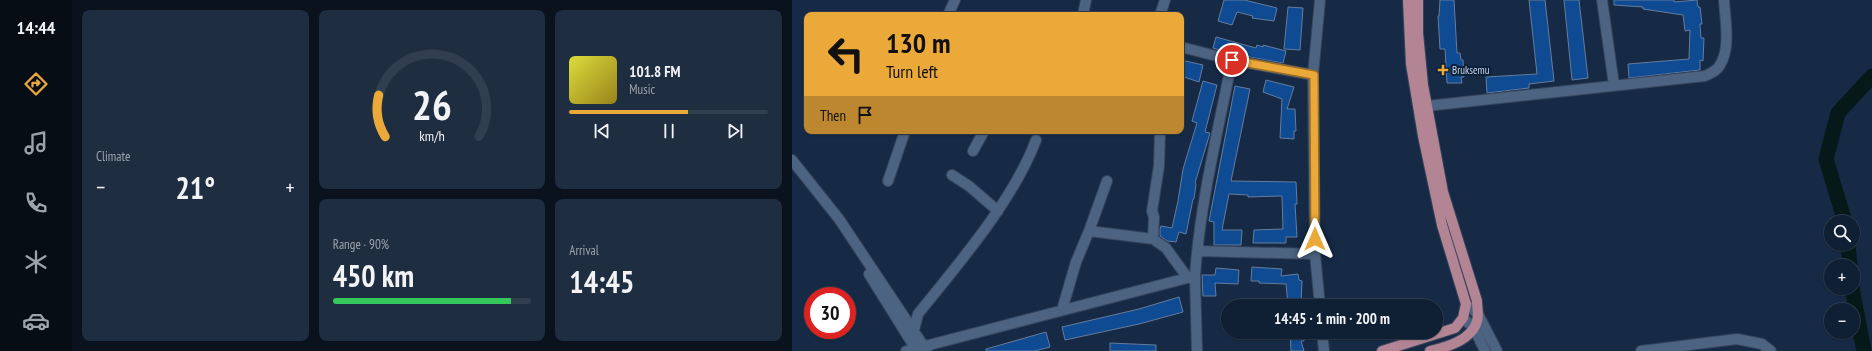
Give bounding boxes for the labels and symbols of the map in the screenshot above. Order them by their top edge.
pin [1215,43,1249,77]
place label: Bruksemu [1452,63,1490,77]
marker: Bruksemu [1437,64,1449,76]
position arrow [1294,218,1336,260]
speed limit sign: 30 [804,287,856,339]

